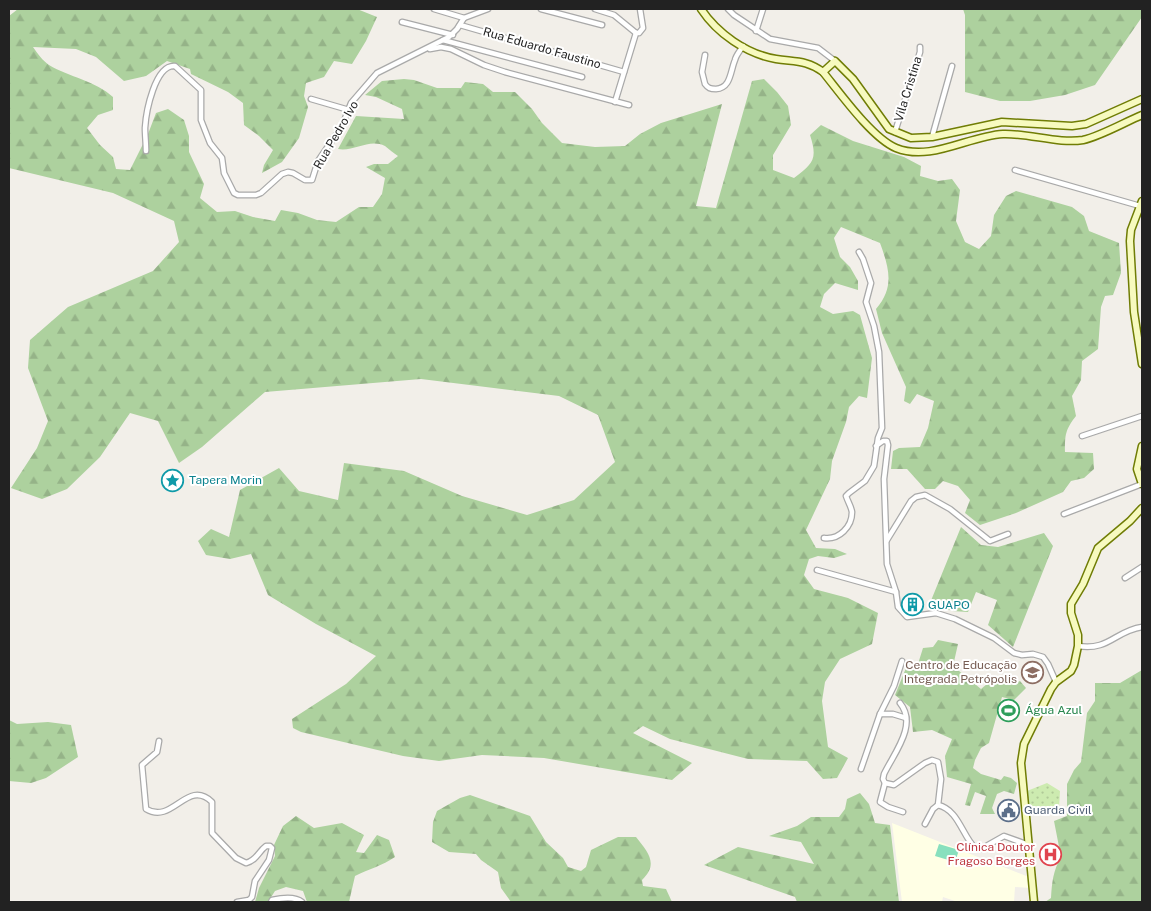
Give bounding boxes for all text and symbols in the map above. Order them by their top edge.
street label: Rua Eduardo Faustino [481,24,603,72]
street label: Vila Cristina [891,55,925,123]
street label: Rua Pedro Ivo [311,98,361,172]
place icon: Tapera Morin [161,468,185,492]
place label: Tapera Morin [189,473,262,487]
building icon: GUAPO [900,593,924,617]
place label: GUAPO [928,598,970,612]
place label: Centro de Educação Integrada Petrópolis [904,658,1017,686]
school or university icon: Centro de Educação Integrada Petrópolis [1021,660,1045,684]
sports icon: Água Azul [997,698,1021,722]
place label: Água Azul [1025,703,1082,717]
public building icon: Guarda Civil [996,798,1020,822]
place label: Guarda Civil [1024,803,1092,817]
place label: Clínica Doutor Fragoso Borges [948,840,1035,868]
hospital icon: Clínica Doutor Fragoso Borges [1039,842,1063,866]

